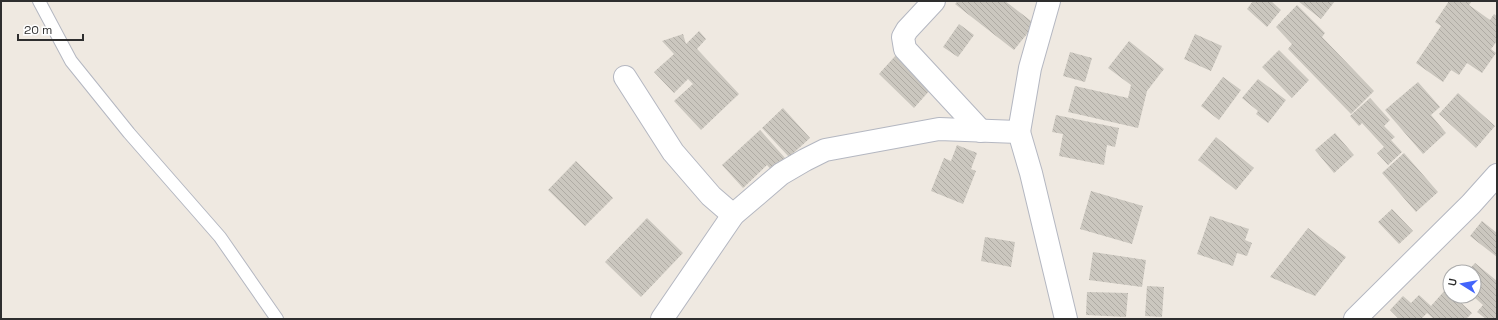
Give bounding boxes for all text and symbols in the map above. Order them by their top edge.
scale bar [18,16,83,42]
text: 20 m [24,22,52,38]
north arrow [1442,264,1482,304]
text: U [1445,277,1460,287]

